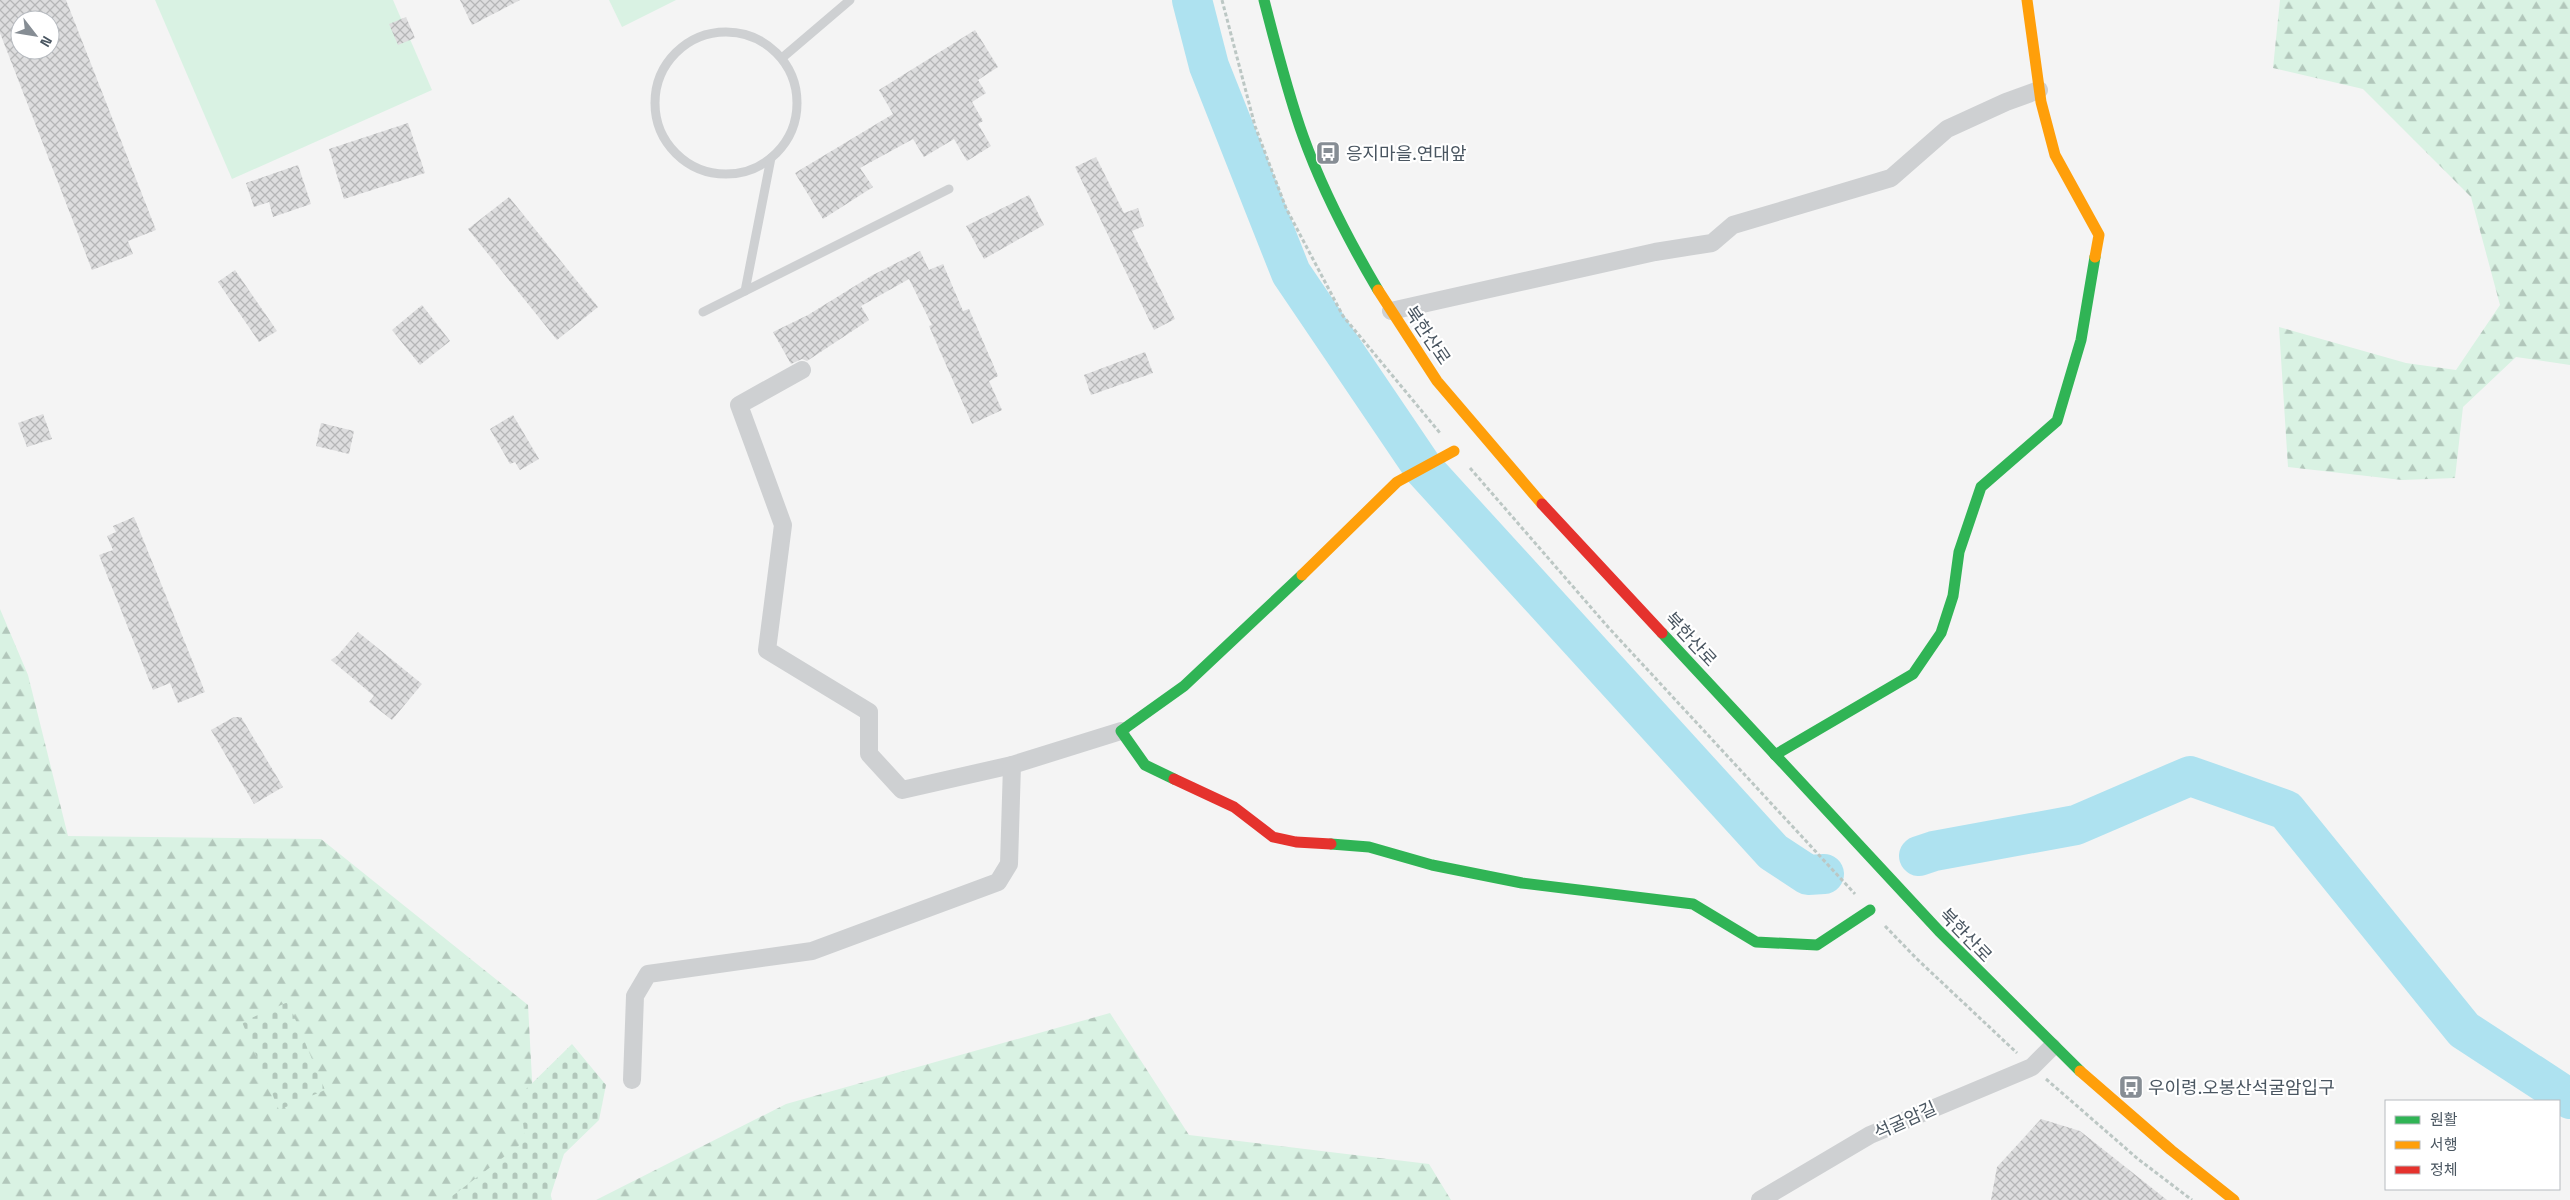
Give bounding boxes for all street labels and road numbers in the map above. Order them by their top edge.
street label: 북한산로 [1400,301,1456,369]
street label: 북한산로 [1660,607,1722,671]
street label: 북한산로 [1935,903,1997,967]
street label: 석굴암길 [1870,1096,1940,1144]

